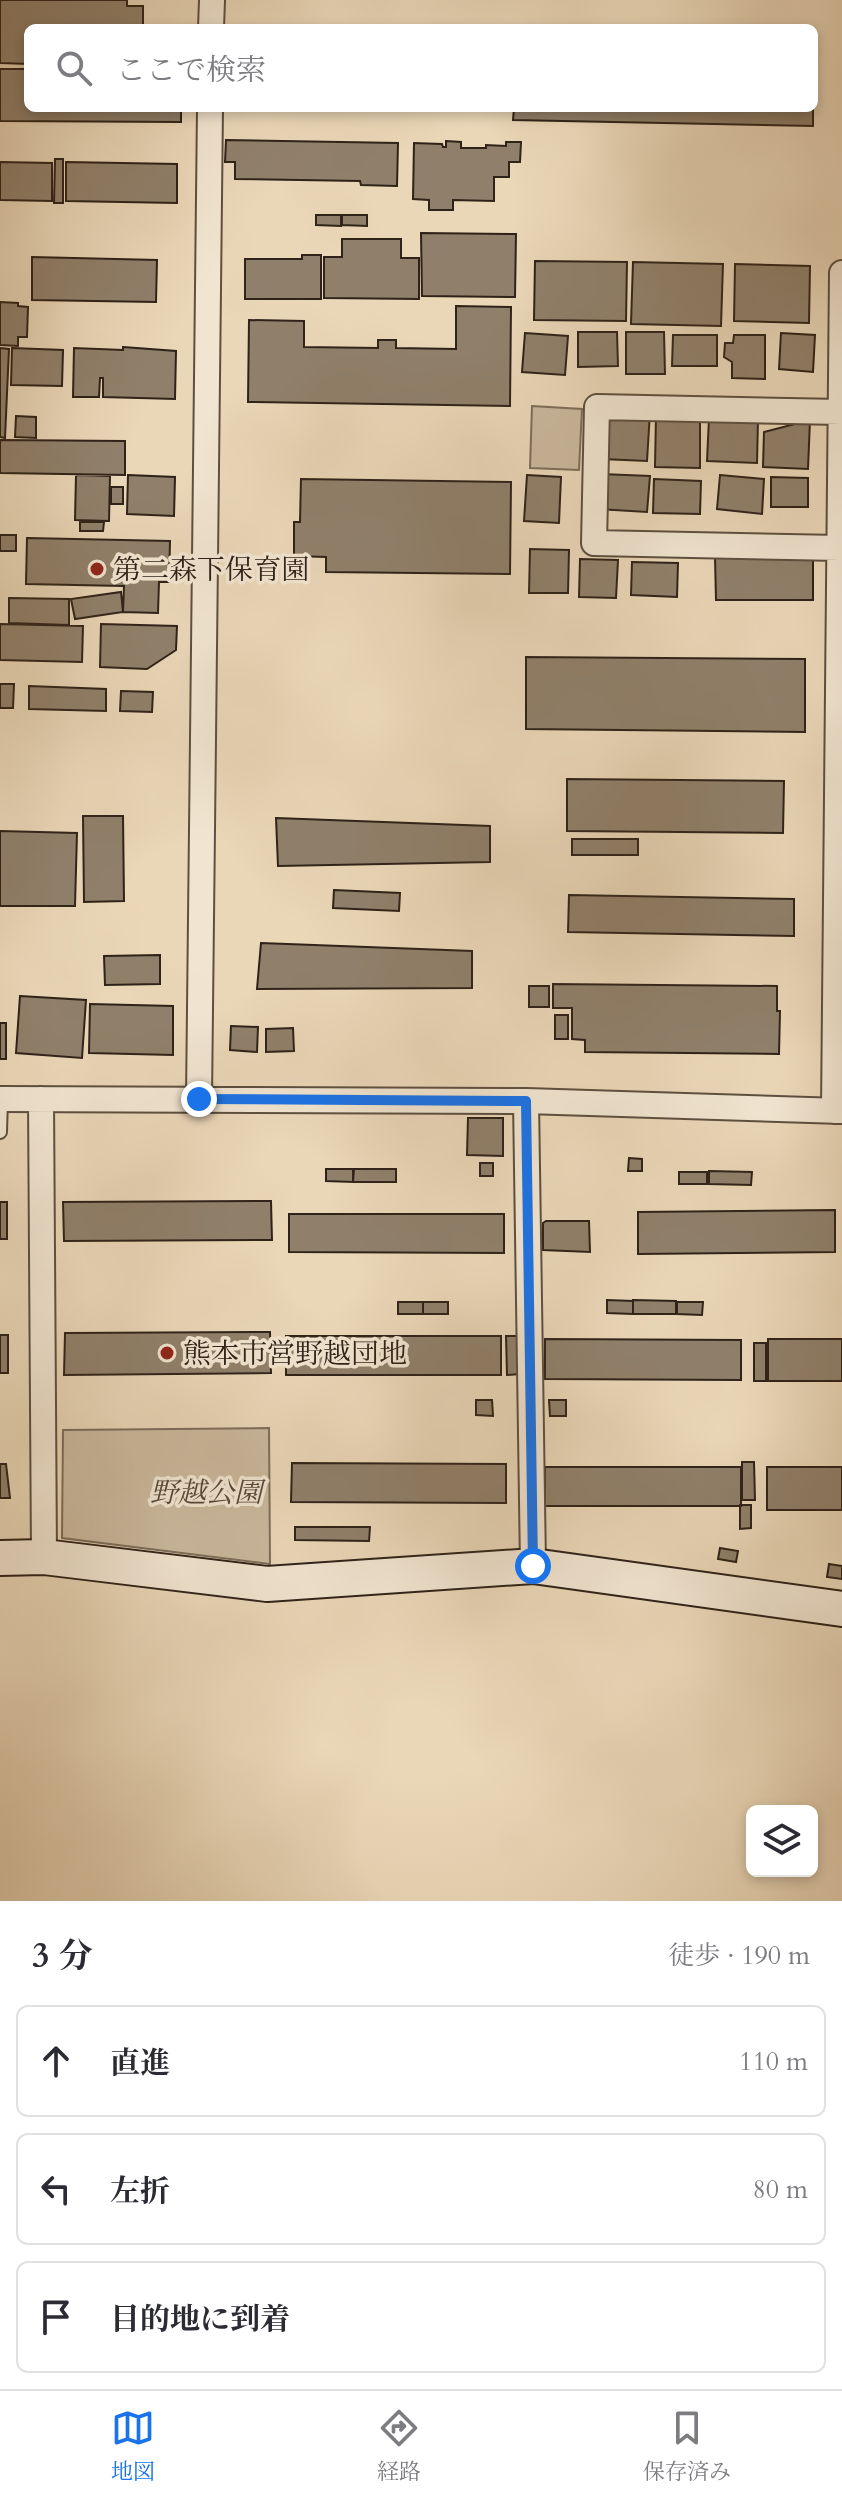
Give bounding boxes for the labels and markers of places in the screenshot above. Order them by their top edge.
place label: 第二森下保育園 [113,551,309,589]
marker: 第二森下保育園 [88,560,106,578]
place label: 熊本市営野越団地 [183,1335,407,1373]
marker: 熊本市営野越団地 [158,1344,176,1362]

